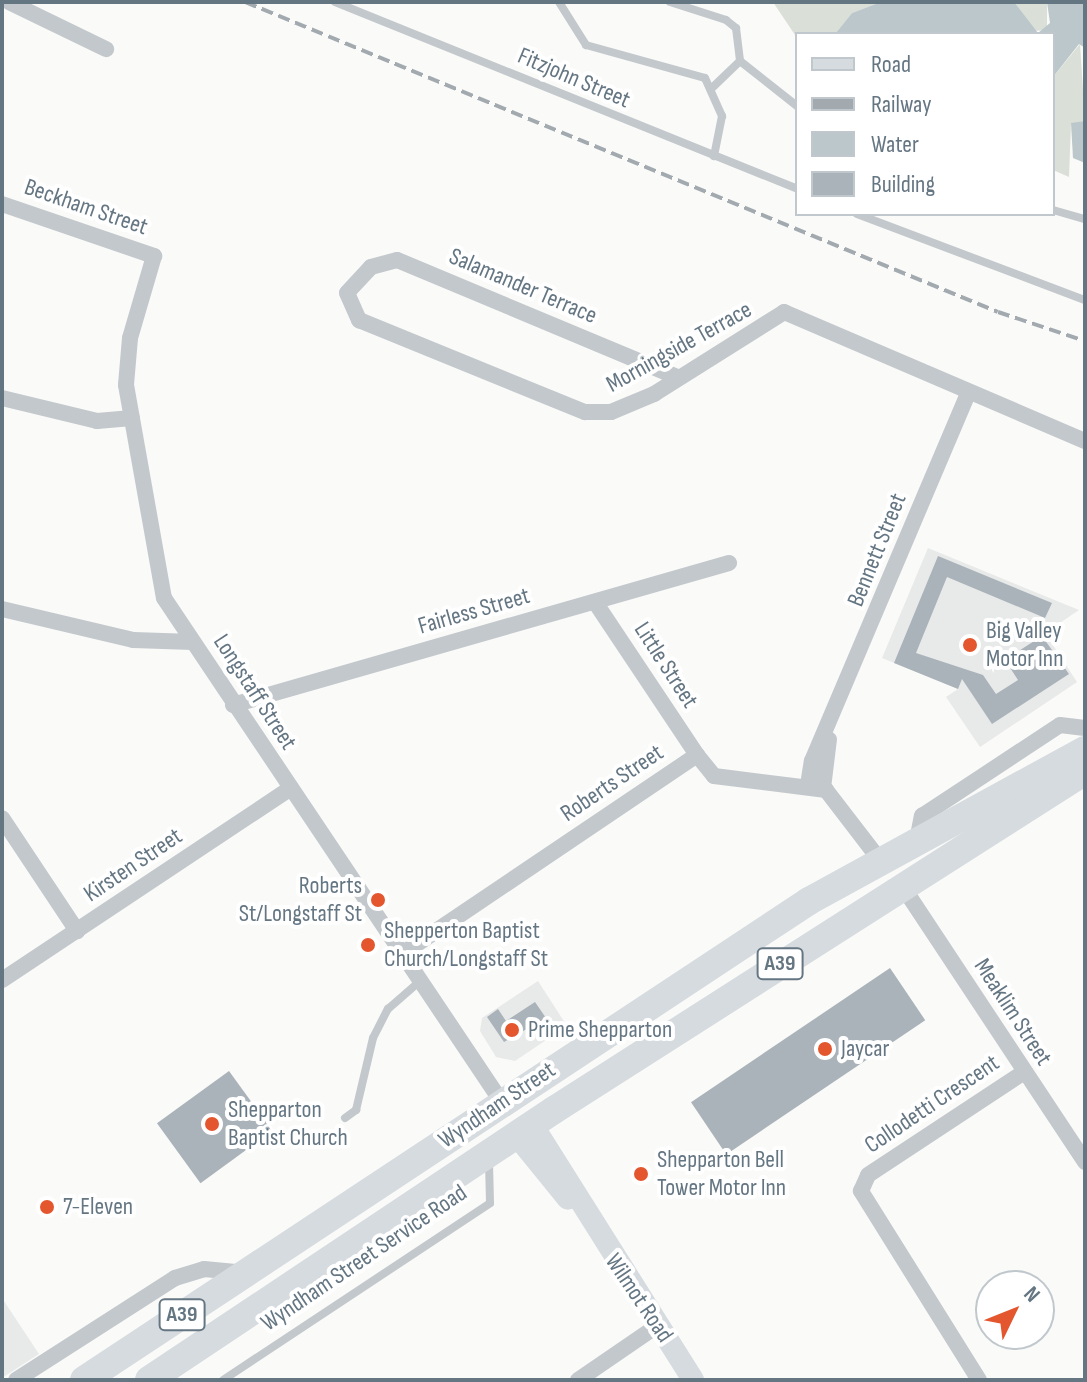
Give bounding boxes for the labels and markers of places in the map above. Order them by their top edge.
place label: Big Valley Motor Inn [986,617,1063,673]
marker: Big Valley Motor Inn [961,636,979,654]
place label: Roberts St/Longstaff St [239,872,362,928]
marker: Roberts St/Longstaff St [369,891,387,909]
place label: Shepperton Baptist Church/Longstaff St [384,917,548,973]
marker: Shepperton Baptist Church/Longstaff St [359,936,377,954]
place label: Prime Shepparton [528,1016,672,1044]
marker: Prime Shepparton [503,1021,521,1039]
place label: Jaycar [841,1035,889,1063]
marker: Jaycar [816,1040,834,1058]
place label: Shepparton Baptist Church [228,1096,348,1152]
marker: Shepparton Baptist Church [203,1115,221,1133]
place label: Shepparton Bell Tower Motor Inn [657,1146,786,1202]
marker: Shepparton Bell Tower Motor Inn [632,1165,650,1183]
place label: 7-Eleven [63,1193,133,1221]
marker: 7-Eleven [38,1198,56,1216]

